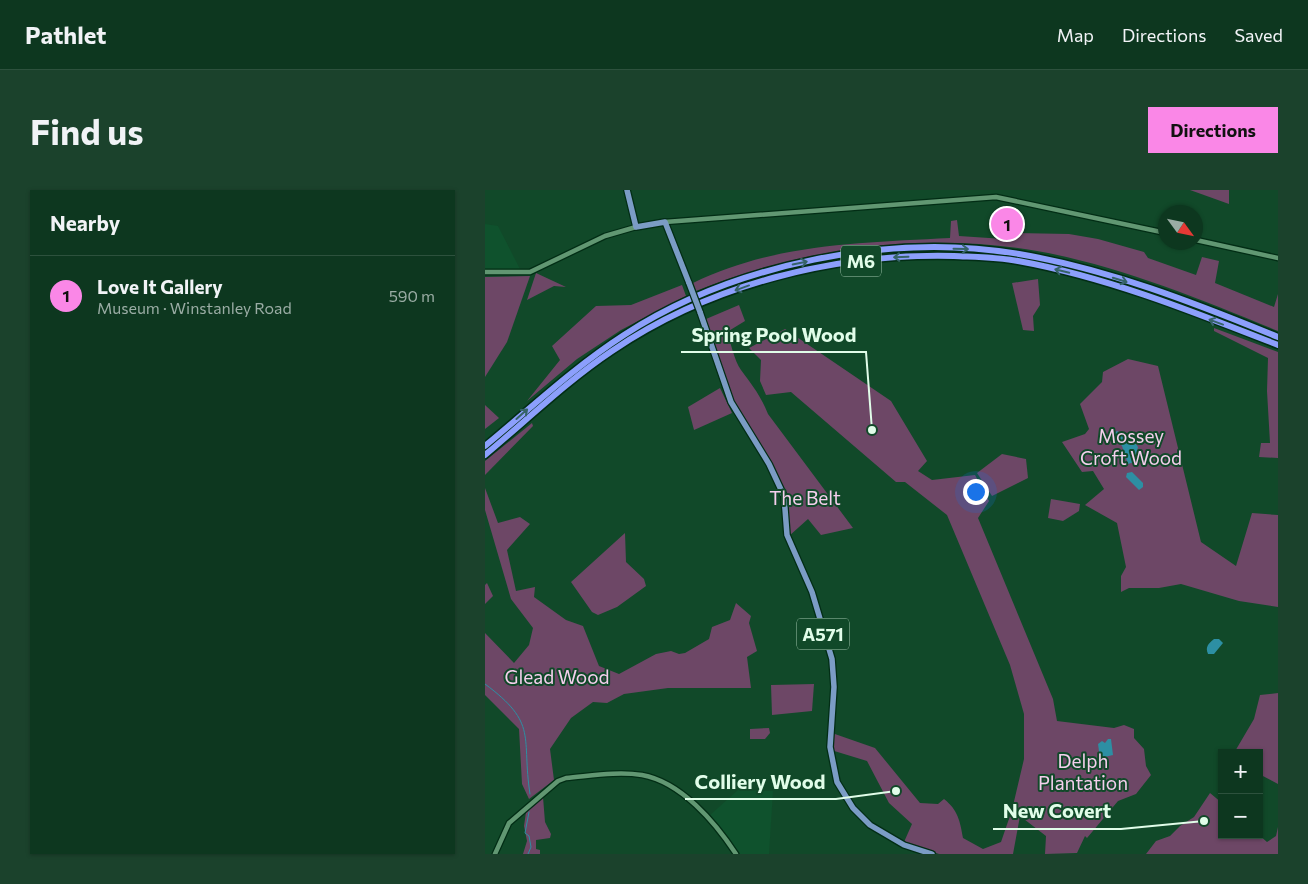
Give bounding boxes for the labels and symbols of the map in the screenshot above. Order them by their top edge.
pin: 1 [991,205,1023,243]
north arrow [1158,205,1203,250]
one-way arrow [952,244,969,254]
road number: M6 [841,246,881,276]
one-way arrow [893,253,909,262]
one-way arrow [791,258,807,267]
one-way arrow [1054,266,1070,275]
one-way arrow [1112,275,1128,285]
one-way arrow [734,284,750,293]
callout: Spring Pool Wood [681,317,866,352]
one-way arrow [1209,317,1224,326]
text: Spring Pool Wood [691,322,857,346]
one-way arrow [515,408,528,420]
park label: Mossey Croft Wood [1080,424,1182,469]
your location [963,479,989,505]
park label: The Belt [769,486,841,509]
road number: A571 [797,618,849,649]
park label: Glead Wood [504,665,610,688]
park label: Delph Plantation [1038,749,1128,794]
callout: Colliery Wood [685,764,836,799]
text: Colliery Wood [695,769,825,793]
callout: New Covert [993,794,1121,829]
text: New Covert [1003,798,1111,822]

